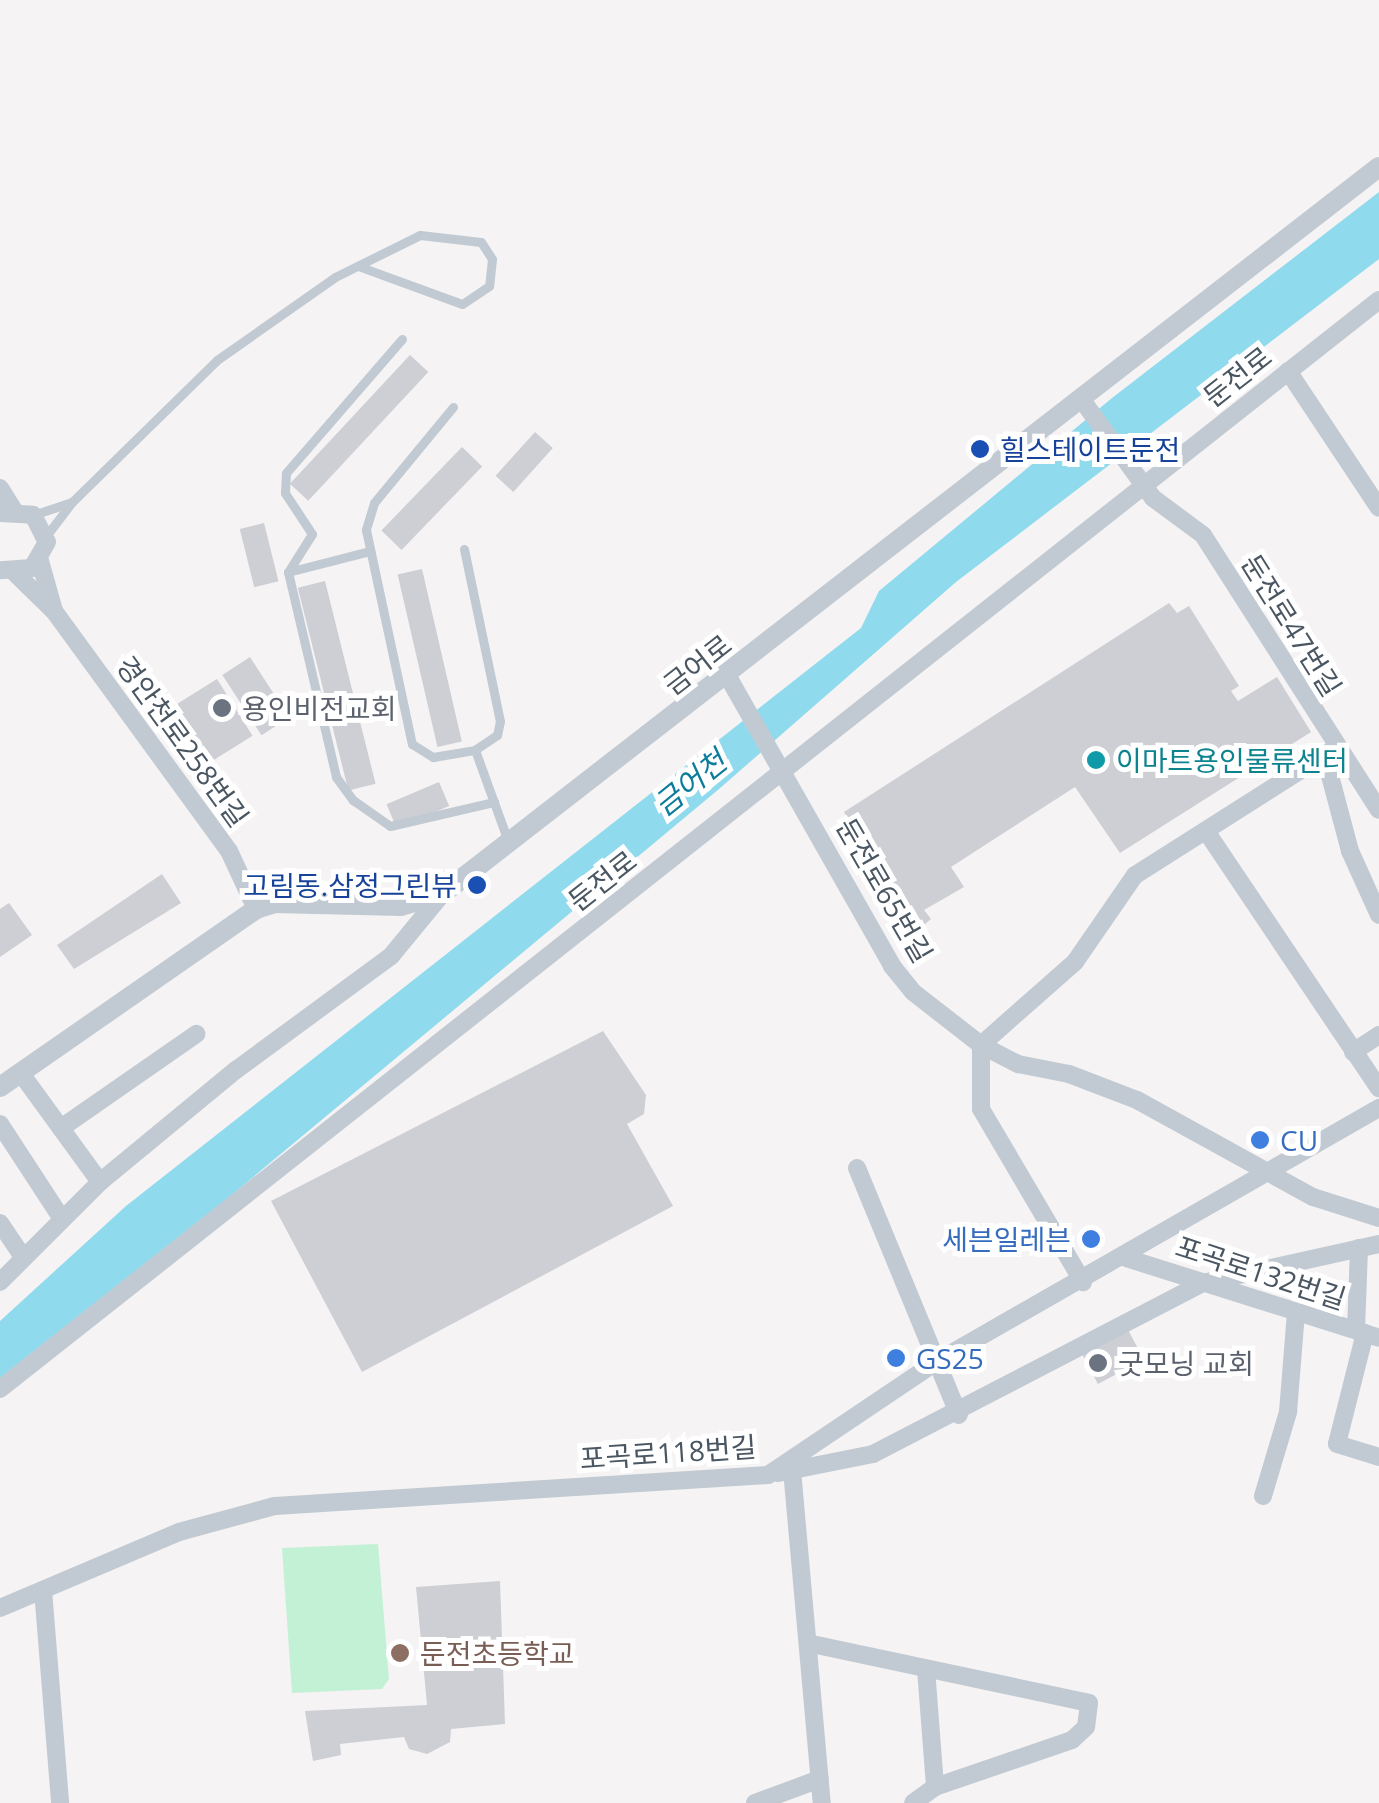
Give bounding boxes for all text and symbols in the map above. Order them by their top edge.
street label: 둔전로 [1196,339,1278,413]
place label: 힐스테이트둔전 [1000,432,1180,466]
marker: 힐스테이트둔전 [969,438,991,460]
street label: 둔전로47번길 [1235,548,1349,702]
street label: 금어로 [656,627,738,701]
street label: 경안천로258번길 [110,649,256,833]
place label: 용인비전교회 [242,691,397,725]
marker: 용인비전교회 [211,697,233,719]
water label: 금어천 [646,743,734,823]
place label: 이마트용인물류센터 [1116,743,1348,777]
marker: 이마트용인물류센터 [1085,749,1107,771]
street label: 둔전로65번길 [830,812,940,968]
street label: 둔전로 [561,843,643,917]
place label: 고림동.삼정그린뷰 [244,868,457,902]
marker: 고림동.삼정그린뷰 [466,874,488,896]
place label: CU [1280,1123,1318,1157]
marker: CU [1249,1129,1271,1151]
place label: 세븐일레븐 [942,1222,1071,1256]
marker: 세븐일레븐 [1080,1228,1102,1250]
street label: 포곡로132번길 [1172,1229,1350,1315]
place label: GS25 [916,1341,984,1375]
place label: 굿모닝 교회 [1118,1346,1254,1380]
marker: GS25 [885,1347,907,1369]
marker: 굿모닝 교회 [1087,1352,1109,1374]
street label: 포곡로118번길 [579,1429,757,1475]
place label: 둔전초등학교 [420,1636,575,1670]
marker: 둔전초등학교 [389,1642,411,1664]

